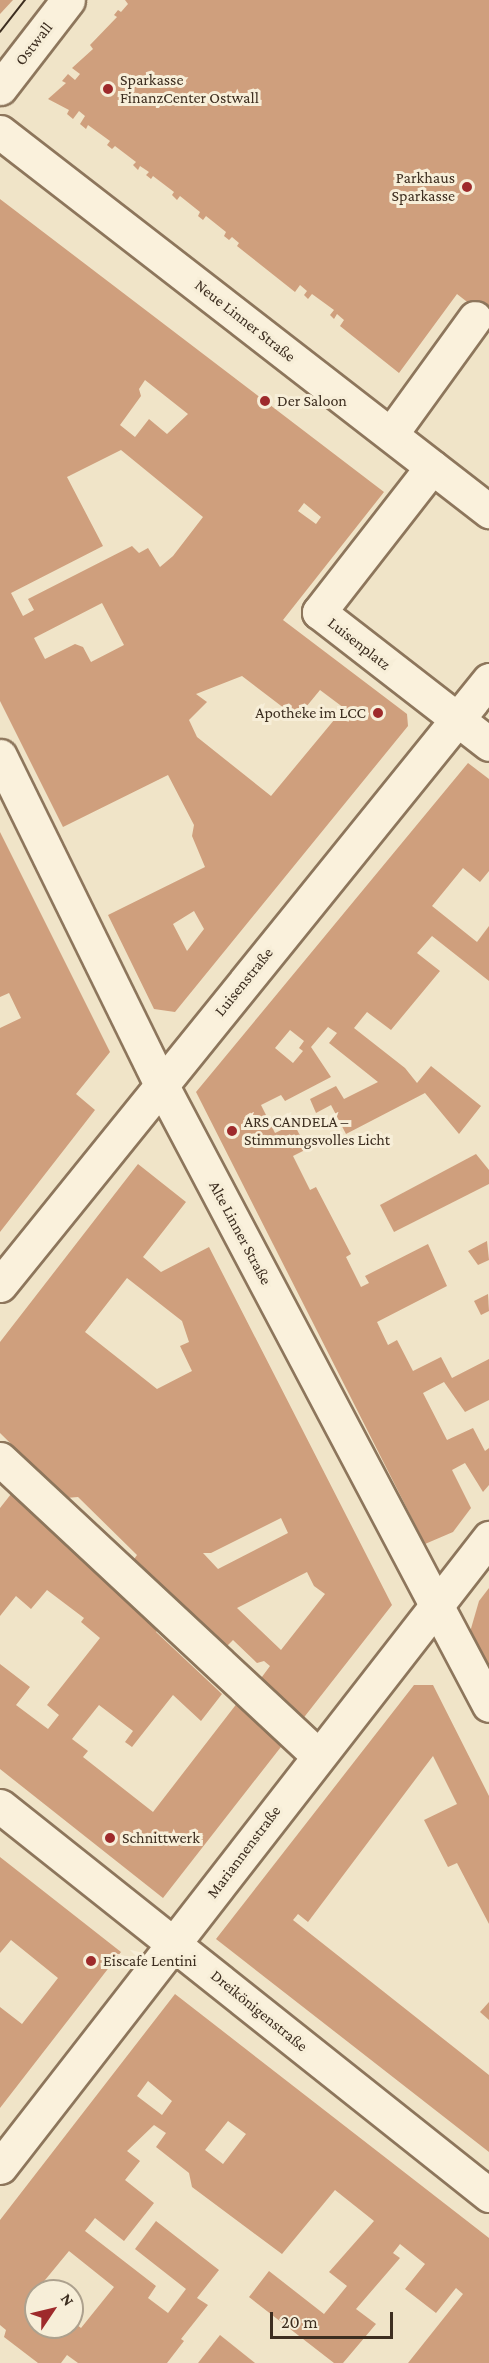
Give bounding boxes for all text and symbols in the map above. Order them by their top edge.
street label: Ostwall [11,19,57,69]
place label: Sparkasse FinanzCenter Ostwall [120,70,259,108]
marker: Sparkasse FinanzCenter Ostwall [101,82,115,96]
place label: Parkhaus Sparkasse [392,168,455,206]
marker: Parkhaus Sparkasse [460,180,474,194]
street label: Neue Linner Straße [191,276,299,366]
place label: Der Saloon [277,391,347,411]
marker: Der Saloon [258,394,272,408]
street label: Luisenplatz [324,614,394,674]
place label: Apotheke im LCC [255,703,366,723]
marker: Apotheke im LCC [371,706,385,720]
street label: Luisenstraße [211,944,277,1020]
place label: ARS CANDELA – Stimmungsvolles Licht [244,1112,390,1150]
marker: ARS CANDELA – Stimmungsvolles Licht [225,1124,239,1138]
street label: Alte Linner Straße [205,1178,275,1288]
street label: Mariannenstraße [203,1802,285,1902]
place label: Schnittwerk [122,1828,200,1848]
marker: Schnittwerk [103,1831,117,1845]
place label: Eiscafe Lentini [103,1951,197,1971]
marker: Eiscafe Lentini [84,1954,98,1968]
street label: Dreikönigenstraße [207,1966,311,2056]
north arrow [24,2279,84,2339]
text: N [57,2290,78,2309]
scale bar [273,2300,396,2338]
text: 20 m [281,2312,318,2332]

